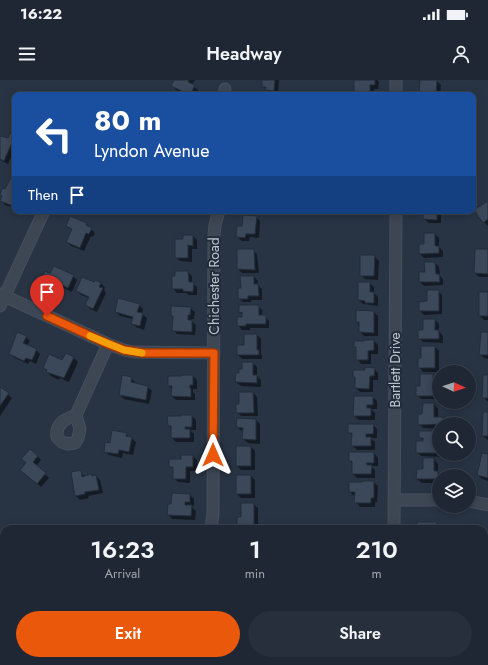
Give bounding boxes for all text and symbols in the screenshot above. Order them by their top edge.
text: 16:22 [20,3,62,25]
text: Headway [206,41,282,67]
icon: menu [16,43,38,65]
icon: person [450,43,472,65]
text: 80 m [94,100,161,141]
icon: left [28,108,80,160]
text: Lyndon Avenue [94,138,210,164]
text: Then [28,184,58,206]
icon: arrive [66,184,88,206]
street label: Chichester Road [204,237,224,335]
pin [30,275,64,316]
icon: arrive [36,281,58,303]
street label: Bartlett Drive [385,332,405,408]
north arrow [432,365,476,409]
map controls [432,365,476,513]
button: search [432,417,476,461]
position arrow [192,434,234,476]
button: layers [432,469,476,513]
text: 16:23 [90,532,154,567]
text: 1 [249,532,261,567]
text: 210 [355,532,398,567]
text: Arrival [104,564,140,583]
text: min [245,564,265,583]
text: m [371,564,382,583]
button: Exit [16,611,240,657]
button: Share [248,611,472,657]

